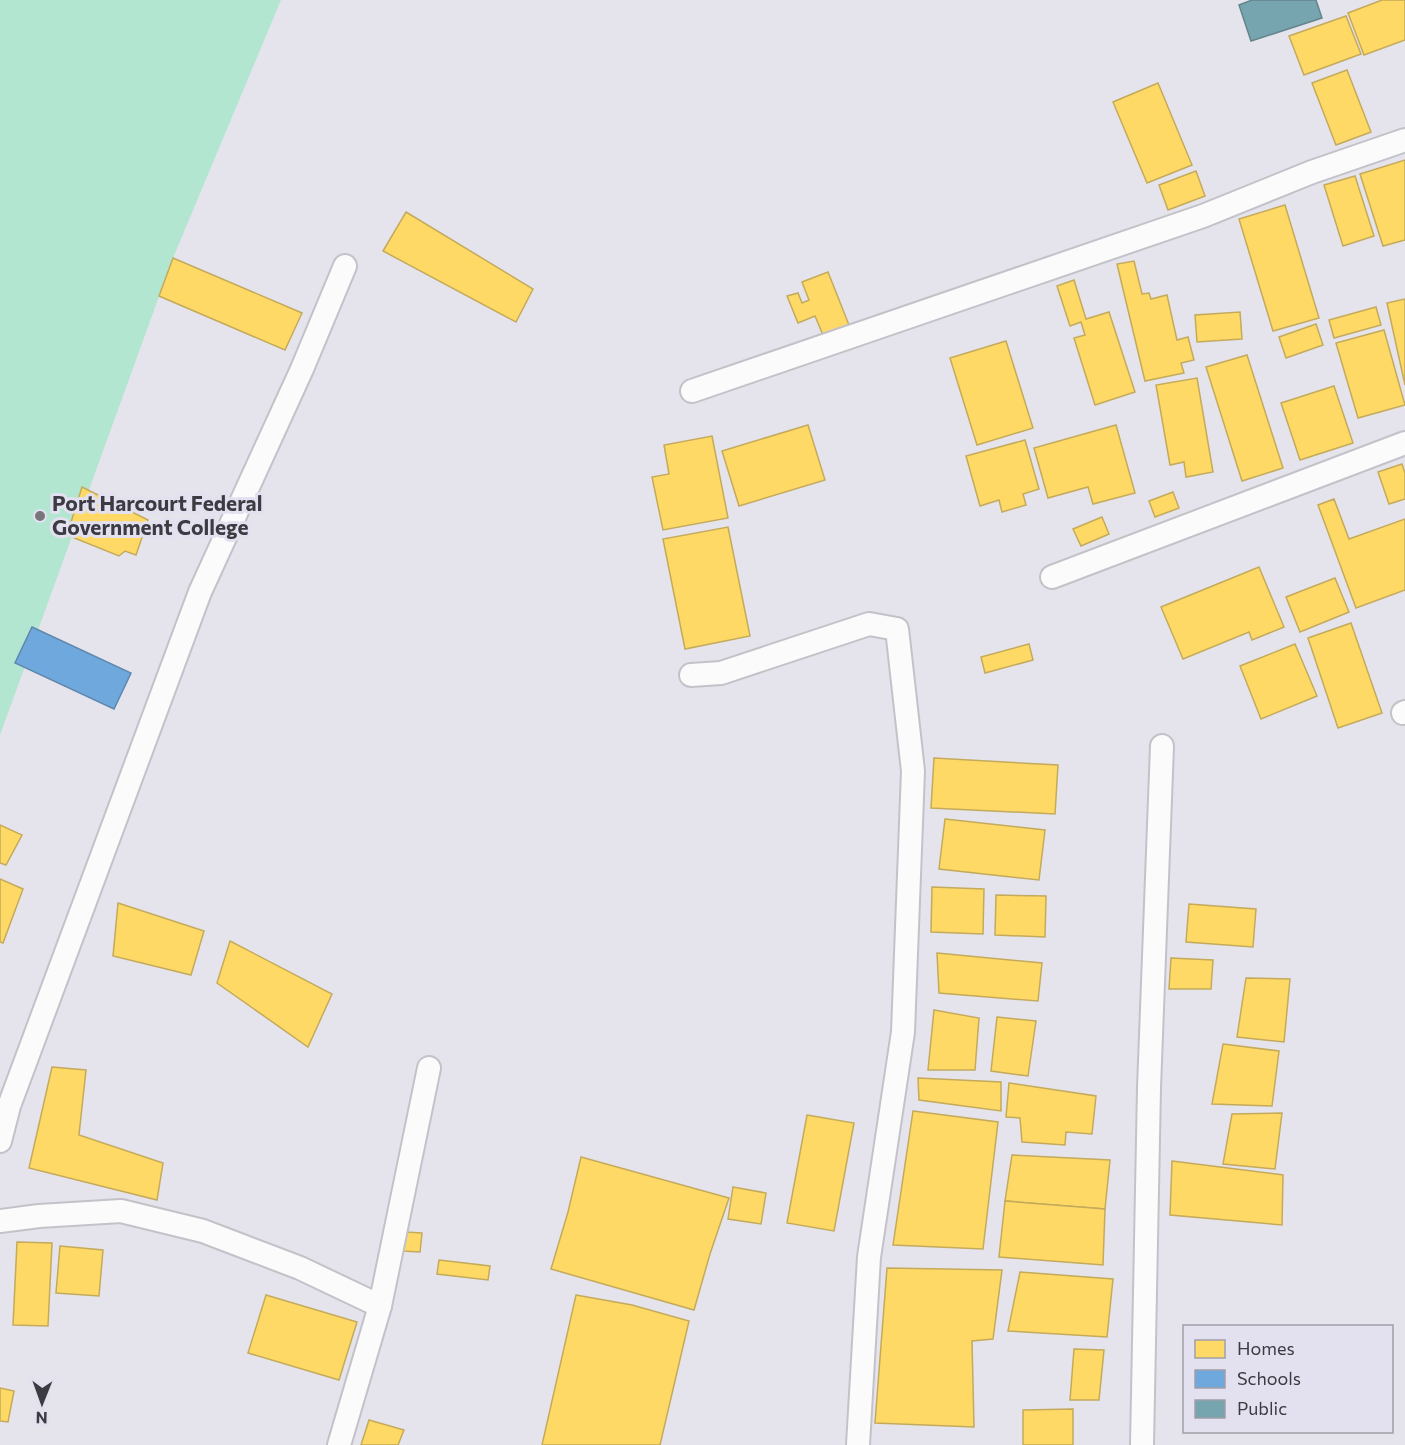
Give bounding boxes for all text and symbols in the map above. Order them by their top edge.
place label: Port Harcourt Federal Government College [52,490,262,539]
marker: Port Harcourt Federal Government College [33,509,47,523]
legend [1183,1325,1393,1433]
text: Homes [1237,1337,1295,1359]
text: Schools [1237,1367,1301,1389]
north arrow [12,1373,72,1433]
text: Public [1237,1397,1287,1419]
text: N [36,1409,48,1428]

